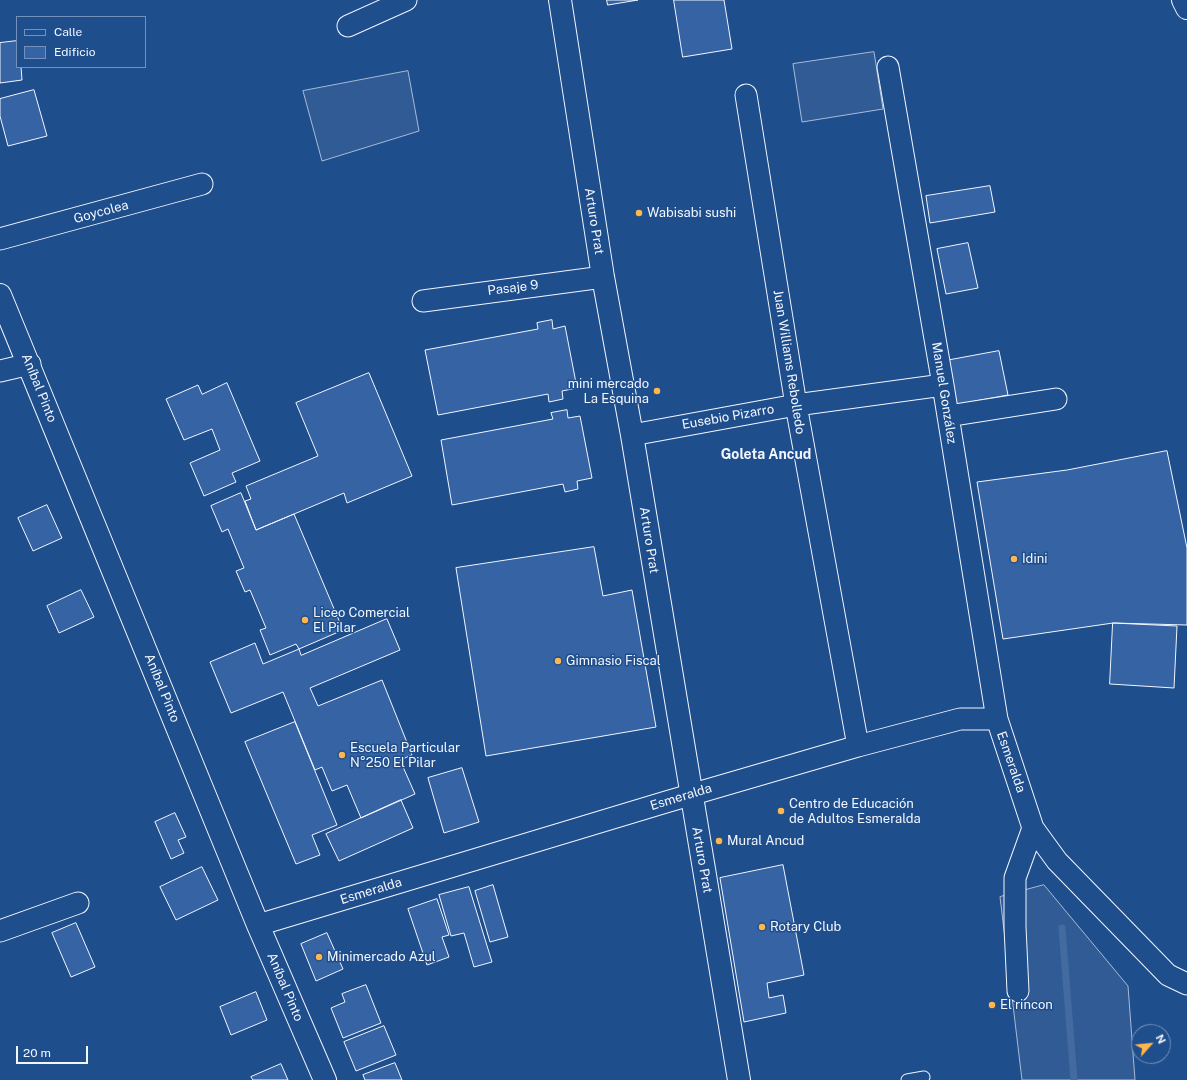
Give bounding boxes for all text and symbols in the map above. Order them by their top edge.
legend [16,16,146,68]
text: Calle [54,25,82,39]
text: Edificio [54,45,96,59]
street label: Arturo Prat [581,187,607,255]
street label: Goycolea [72,197,130,227]
place label: Wabisabi sushi [647,205,736,221]
marker: Wabisabi sushi [634,208,644,218]
street label: Pasaje 9 [487,277,539,299]
street label: Juan Williams Rebolledo [770,289,808,435]
street label: Manuel González [928,341,960,445]
street label: Aníbal Pinto [18,351,60,425]
place label: mini mercado La Esquina [568,376,649,407]
marker: mini mercado La Esquina [652,386,662,396]
street label: Eusebio Pizarro [681,401,775,433]
district label: Goleta Ancud [721,447,811,463]
street label: Arturo Prat [636,506,662,574]
place label: Idini [1022,551,1047,567]
marker: Idini [1009,554,1019,564]
place label: Liceo Comercial El Pilar [313,605,410,636]
marker: Liceo Comercial El Pilar [300,615,310,625]
street label: Aníbal Pinto [141,651,183,725]
place label: Gimnasio Fiscal [566,653,661,669]
marker: Gimnasio Fiscal [553,656,563,666]
street label: Esmeralda [993,729,1029,795]
place label: Escuela Particular N°250 El Pilar [350,740,460,771]
marker: Escuela Particular N°250 El Pilar [337,750,347,760]
street label: Esmeralda [648,780,714,814]
place label: Centro de Educación de Adultos Esmeralda [789,796,921,827]
marker: Centro de Educación de Adultos Esmeralda [776,806,786,816]
street label: Arturo Prat [688,825,716,895]
place label: Mural Ancud [727,833,804,849]
marker: Mural Ancud [714,836,724,846]
street label: Esmeralda [338,874,404,908]
place label: Rotary Club [770,919,841,935]
marker: Rotary Club [757,922,767,932]
place label: Minimercado Azul [327,949,436,965]
street label: Aníbal Pinto [264,950,306,1024]
marker: Minimercado Azul [314,952,324,962]
place label: El rincon [1000,997,1053,1013]
marker: El rincon [987,1000,997,1010]
north arrow [1131,1024,1171,1064]
text: N [1153,1032,1168,1046]
scale bar [18,1038,90,1064]
text: 20 m [23,1046,51,1060]

